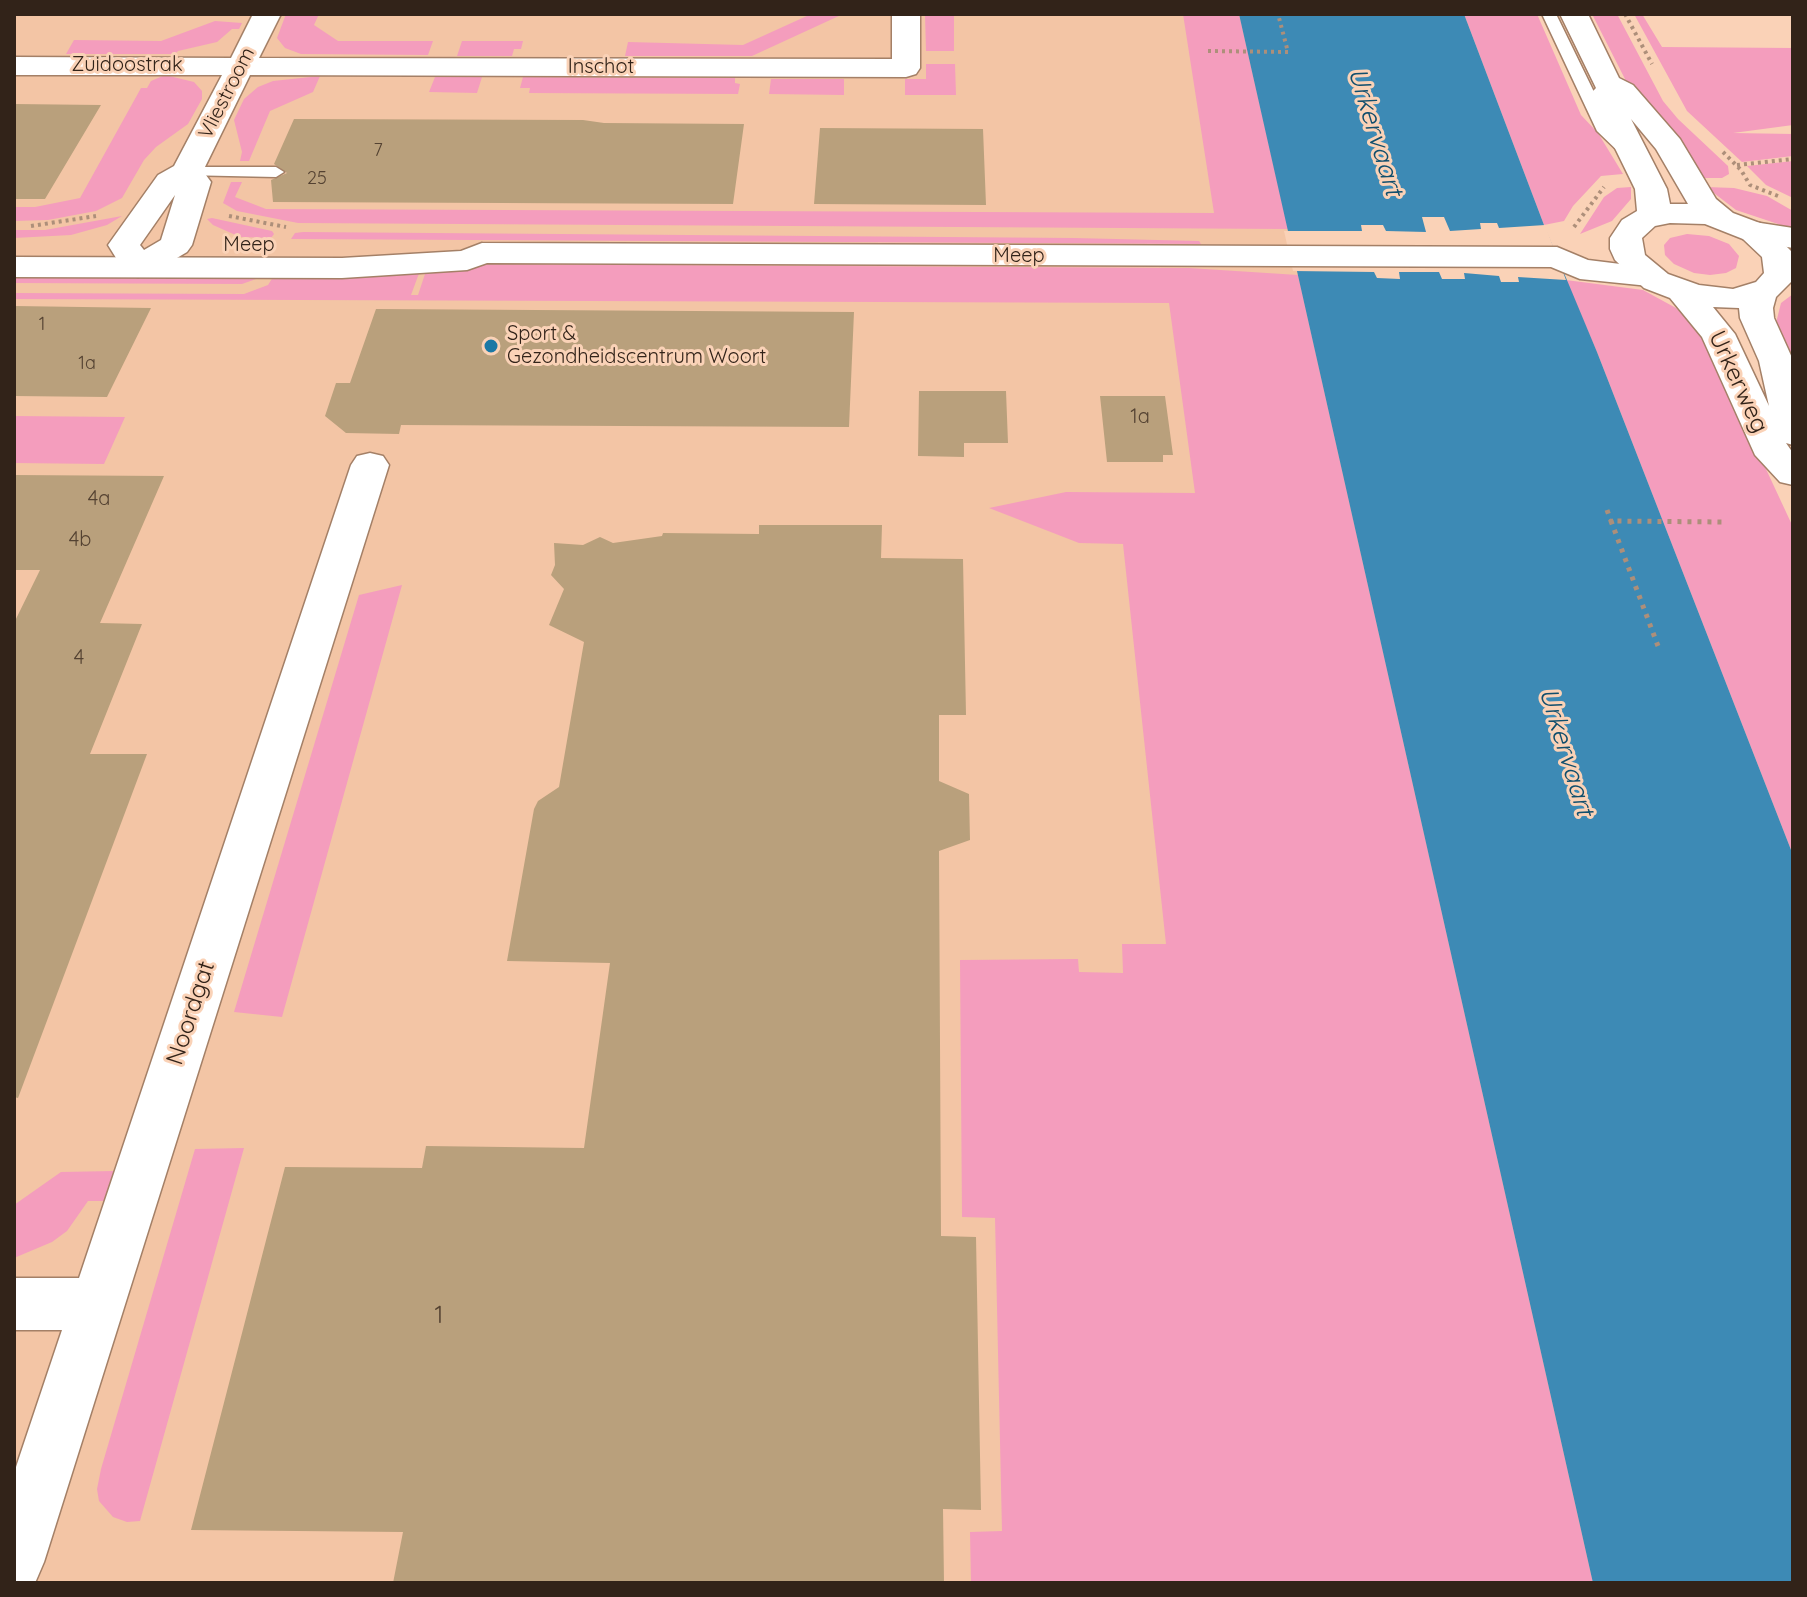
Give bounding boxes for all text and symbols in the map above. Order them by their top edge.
street label: Vliestroom [194,43,260,143]
street label: Zuidoostrak [71,53,183,77]
street label: Inschot [568,55,634,79]
water label: Urkervaart [1341,64,1409,200]
house number: 7 [373,140,383,162]
house number: 25 [307,168,327,190]
street label: Meep [223,233,275,257]
street label: Meep [993,244,1045,268]
house number: 1 [39,314,45,336]
place label: Sport & Gezondheidscentrum Woort [507,322,766,369]
street label: Urkerweg [1702,326,1774,438]
marker: Sport & Gezondheidscentrum Woort [482,337,500,355]
house number: 1a [78,353,96,375]
house number: 1a [1130,405,1150,429]
house number: 4a [88,487,110,511]
house number: 4b [69,528,91,552]
house number: 4 [74,646,84,670]
water label: Urkervaart [1532,684,1600,820]
street label: Noordgat [161,958,221,1068]
house number: 1 [435,1302,443,1330]

